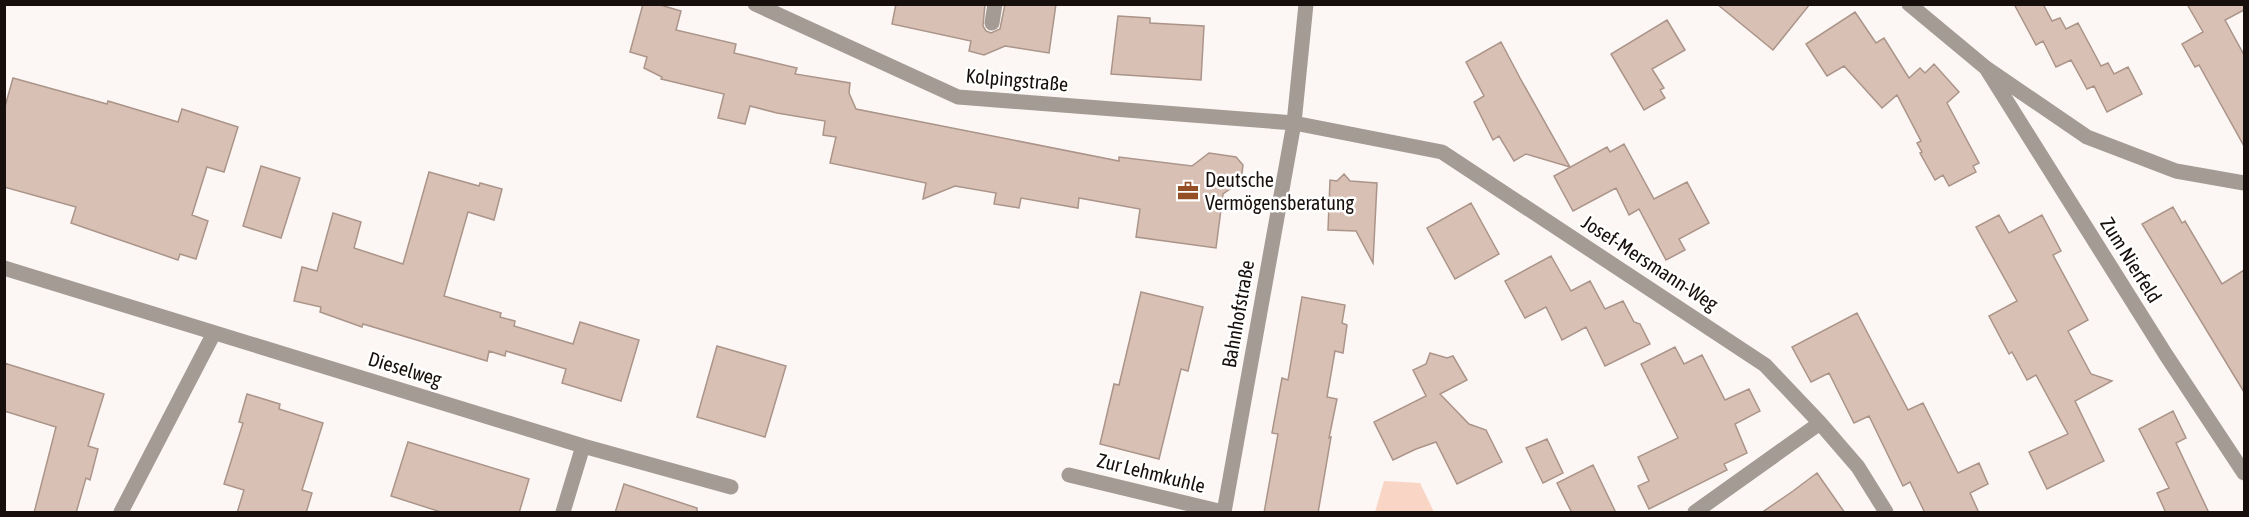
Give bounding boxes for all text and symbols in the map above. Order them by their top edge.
street label: Kolpingstraße [965,64,1069,95]
place label: Deutsche Vermögensberatung [1205,168,1354,214]
office icon: Deutsche Vermögensberatung [1176,179,1200,203]
street label: Josef-Mersmann-Weg [1578,210,1723,315]
street label: Zum Nierfeld [2096,213,2167,307]
street label: Bahnhofstraße [1217,258,1258,370]
street label: Dieselweg [366,346,445,391]
street label: Zur Lehmkuhle [1095,448,1208,497]

